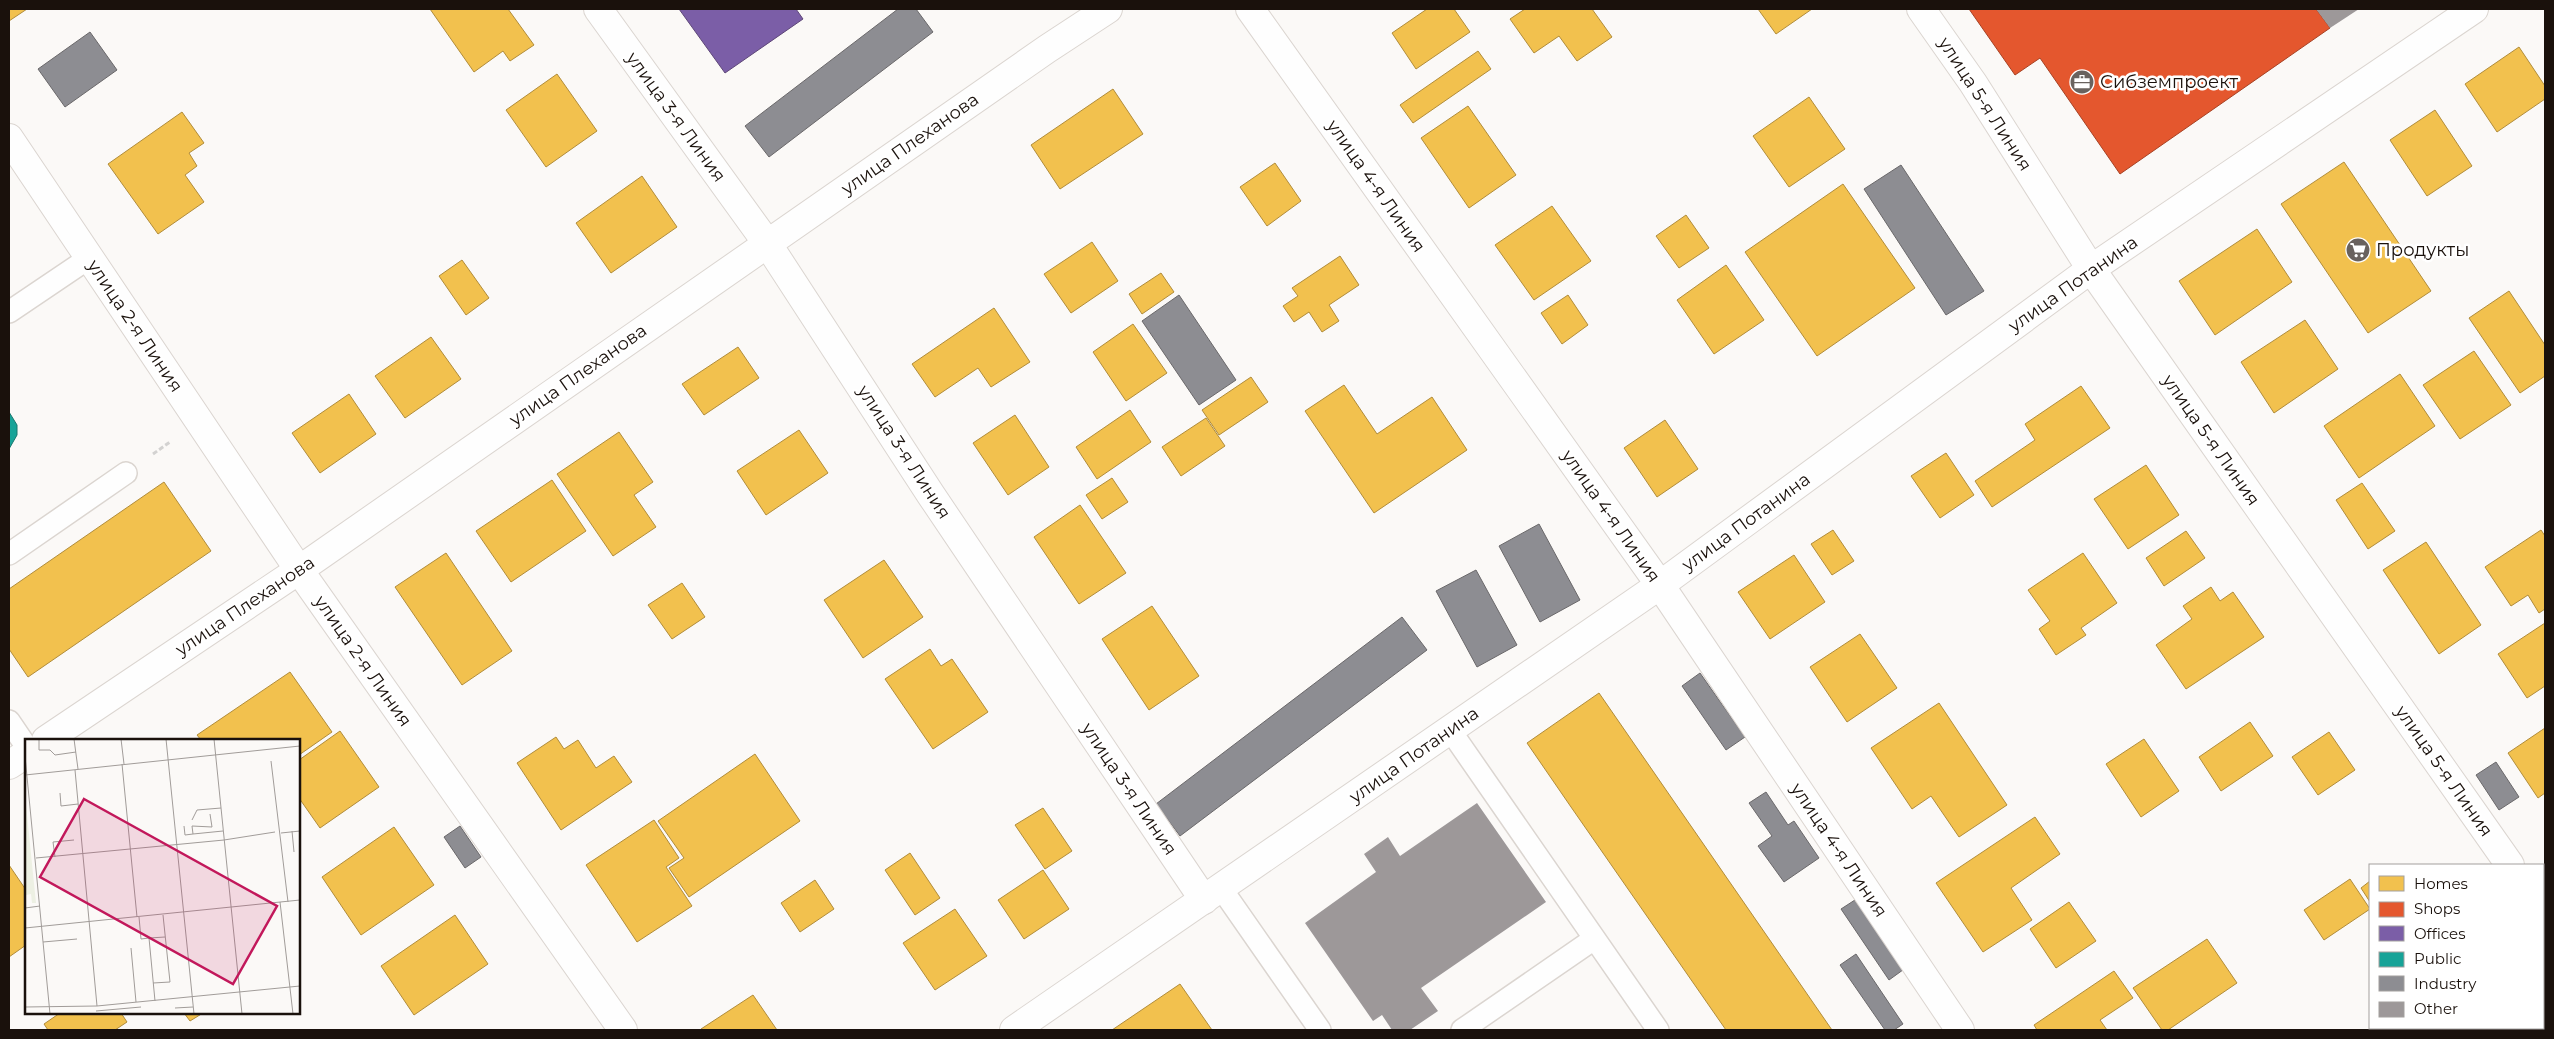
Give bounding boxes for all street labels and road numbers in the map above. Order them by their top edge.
street label: улица 5-я Линия [1933,32,2036,175]
street label: улица 3-я Линия [621,47,730,186]
street label: улица Плеханова [836,88,983,200]
street label: улица 4-я Линия [1321,115,1430,257]
street label: улица Потанина [2003,231,2142,337]
street label: улица 2-я Линия [82,255,187,396]
street label: улица Плеханова [504,319,651,431]
street label: улица 5-я Линия [2157,369,2265,510]
street label: улица 3-я Линия [852,380,955,523]
street label: улица 4-я Линия [1556,445,1665,587]
street label: улица Потанина [1677,468,1814,576]
street label: улица Плеханова [171,551,319,661]
street label: улица 2-я Линия [309,590,416,731]
street label: улица 5-я Линия [2390,700,2498,841]
street label: улица Потанина [1344,702,1483,808]
street label: улица 3-я Линия [1076,718,1181,859]
street label: улица 4-я Линия [1785,778,1892,921]

